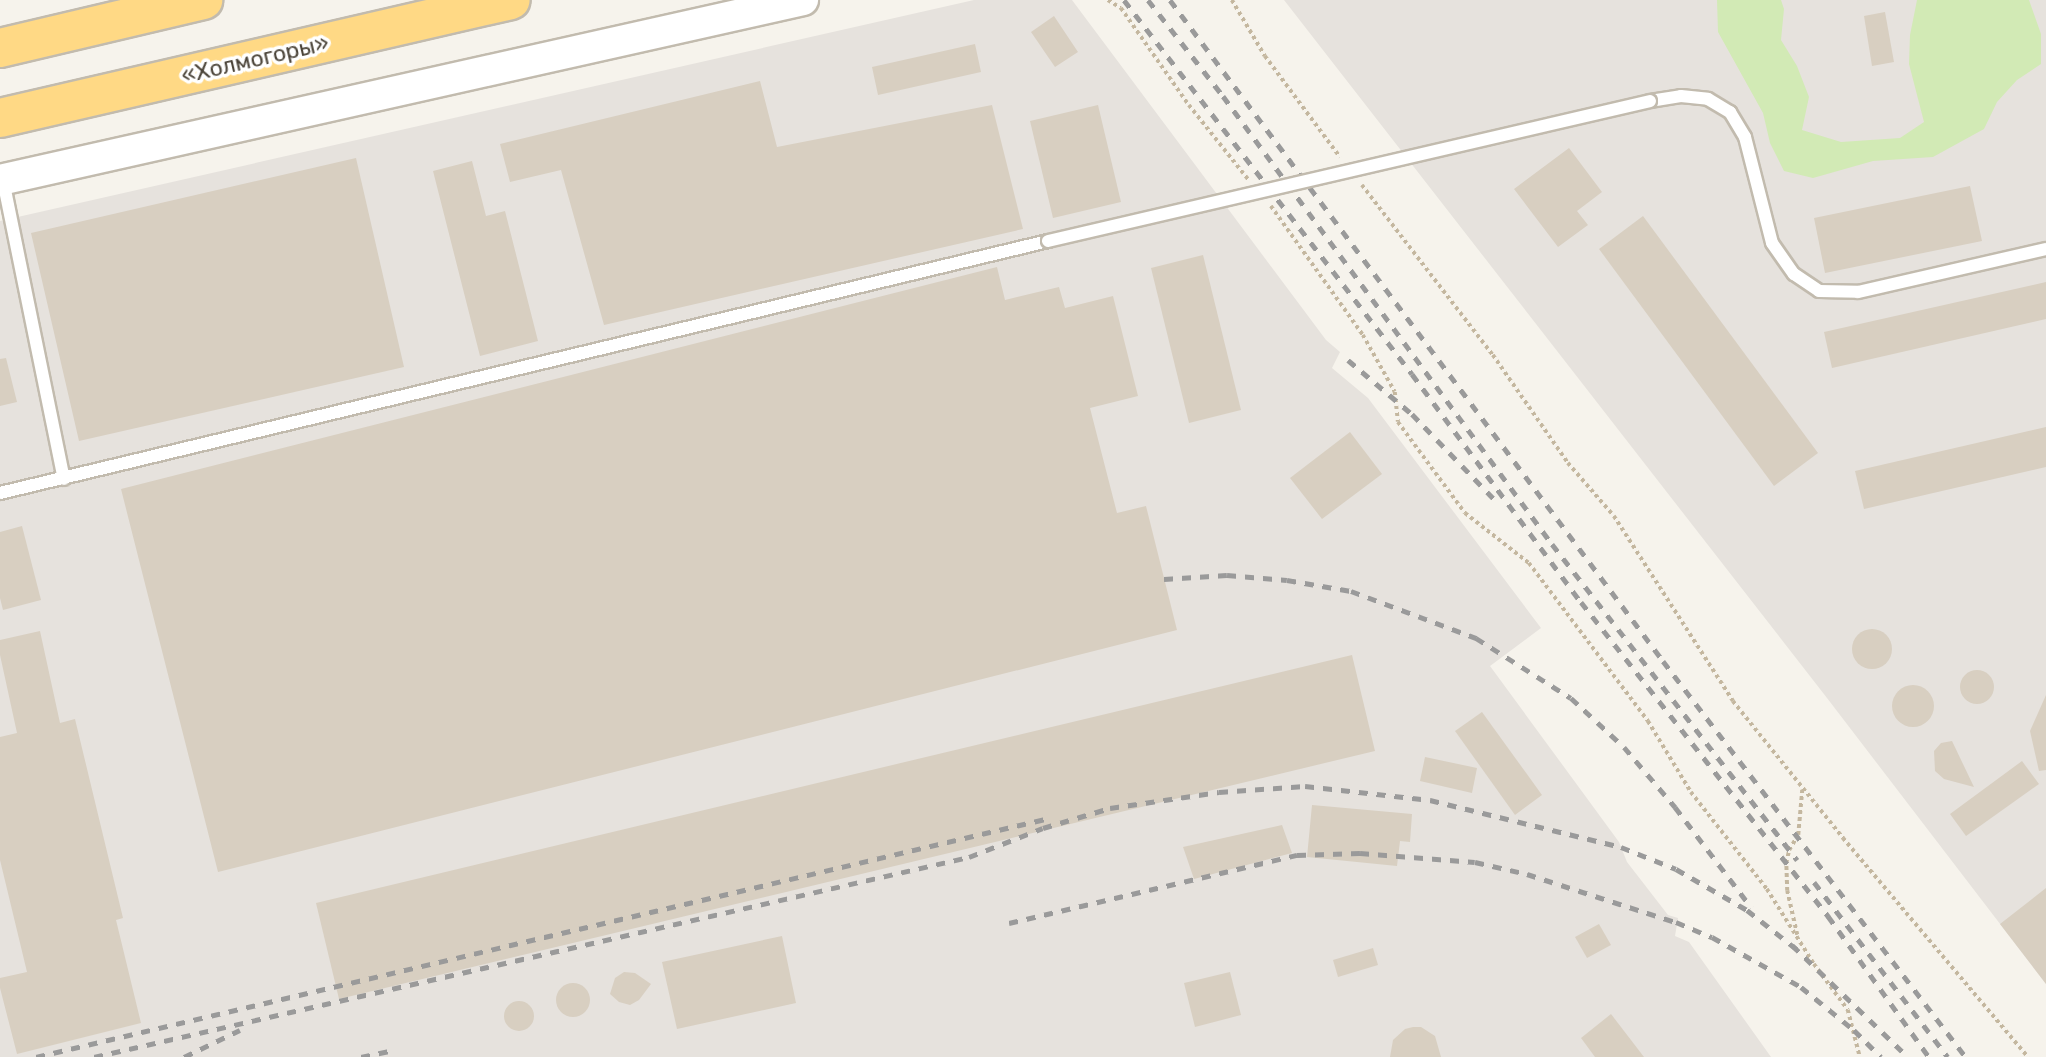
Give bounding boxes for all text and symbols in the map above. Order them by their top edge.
street label: «Холмогоры» [179,29,331,89]

